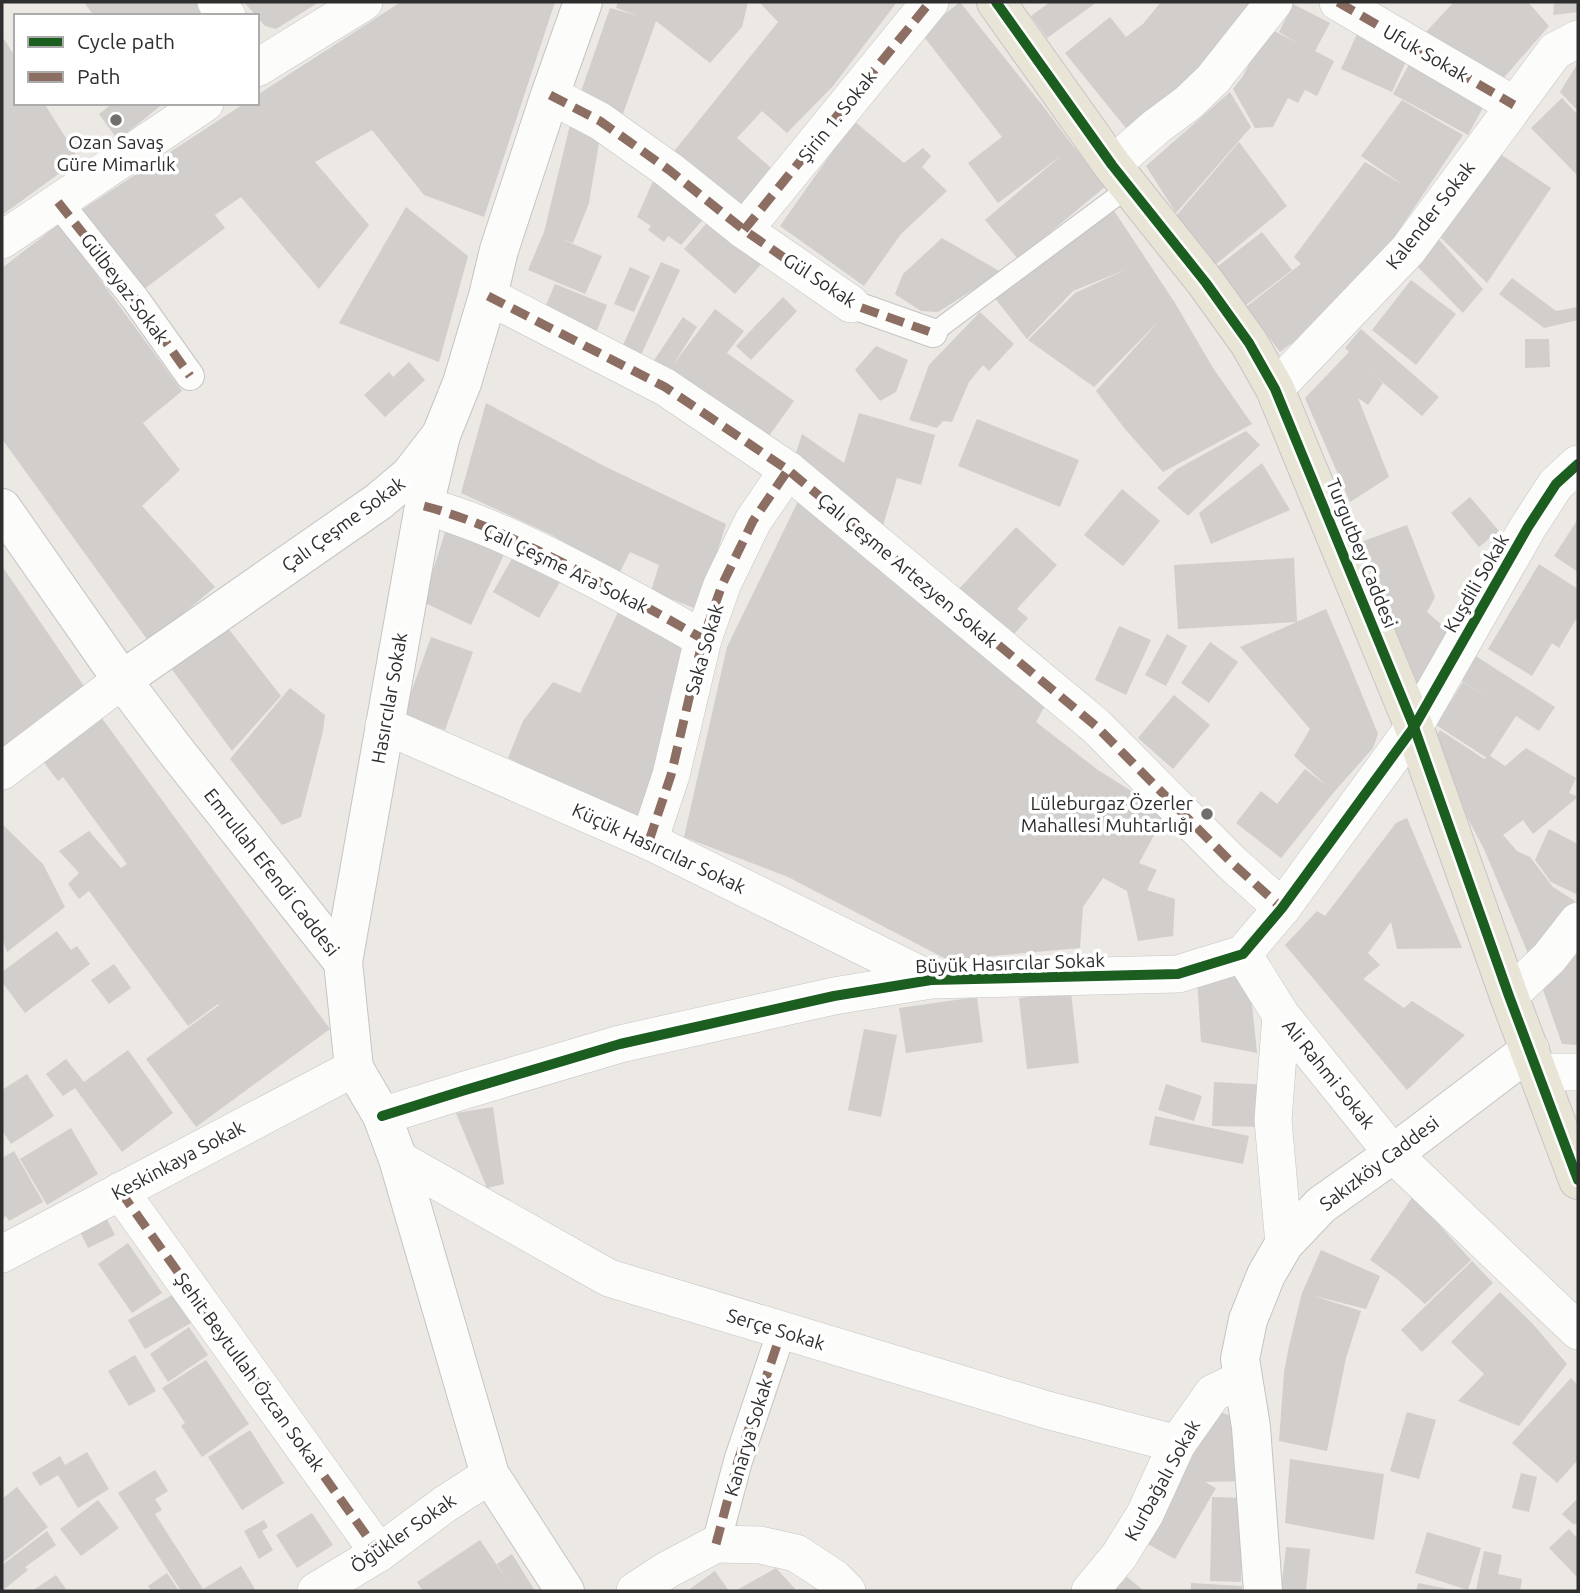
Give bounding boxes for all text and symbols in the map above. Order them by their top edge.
legend [14,14,259,105]
street label: Ufuk Sokak [1379,20,1473,86]
text: Cycle path [77,29,175,53]
text: Path [77,64,120,88]
street label: Şirin 1. Sokak [793,66,881,166]
marker: Ozan Savaş Güre Mimarlık [108,112,124,128]
place label: Ozan Savaş Güre Mimarlık [56,131,176,175]
street label: Kalender Sokak [1381,156,1479,273]
street label: Gülbeyaz Sokak [76,229,174,348]
street label: Gül Sokak [779,248,861,312]
street label: Çalı Çeşme Sokak [277,472,409,576]
street label: Turgutbey Caddesi [1322,475,1402,631]
street label: Çalı Çeşme Artezyen Sokak [814,488,1003,652]
street label: Çalı Çeşme Ara Sokak [480,519,652,618]
street label: Kuşdili Sokak [1439,529,1513,636]
street label: Saka Sokak [681,601,728,697]
street label: Hasırcılar Sokak [367,630,411,765]
street label: Emrullah Efendi Caddesi [200,784,344,960]
place label: Lüleburgaz Özerler Mahallesi Muhtarlığı [1021,792,1193,836]
street label: Küçük Hasırcılar Sokak [569,798,750,898]
marker: Lüleburgaz Özerler Mahallesi Muhtarlığı [1199,806,1215,822]
street label: Büyük Hasırcılar Sokak [915,949,1106,977]
street label: Ali Rahmi Sokak [1278,1015,1380,1133]
street label: Sakızköy Caddesi [1315,1111,1443,1215]
street label: Keskinkaya Sokak [108,1115,249,1204]
street label: Şehit Beytullah Özcan Sokak [171,1269,330,1476]
street label: Serçe Sokak [724,1304,828,1354]
street label: Kanarya Sokak [720,1375,777,1499]
street label: Kurbağalı Sokak [1120,1415,1205,1544]
street label: Öğükler Sokak [346,1488,460,1577]

